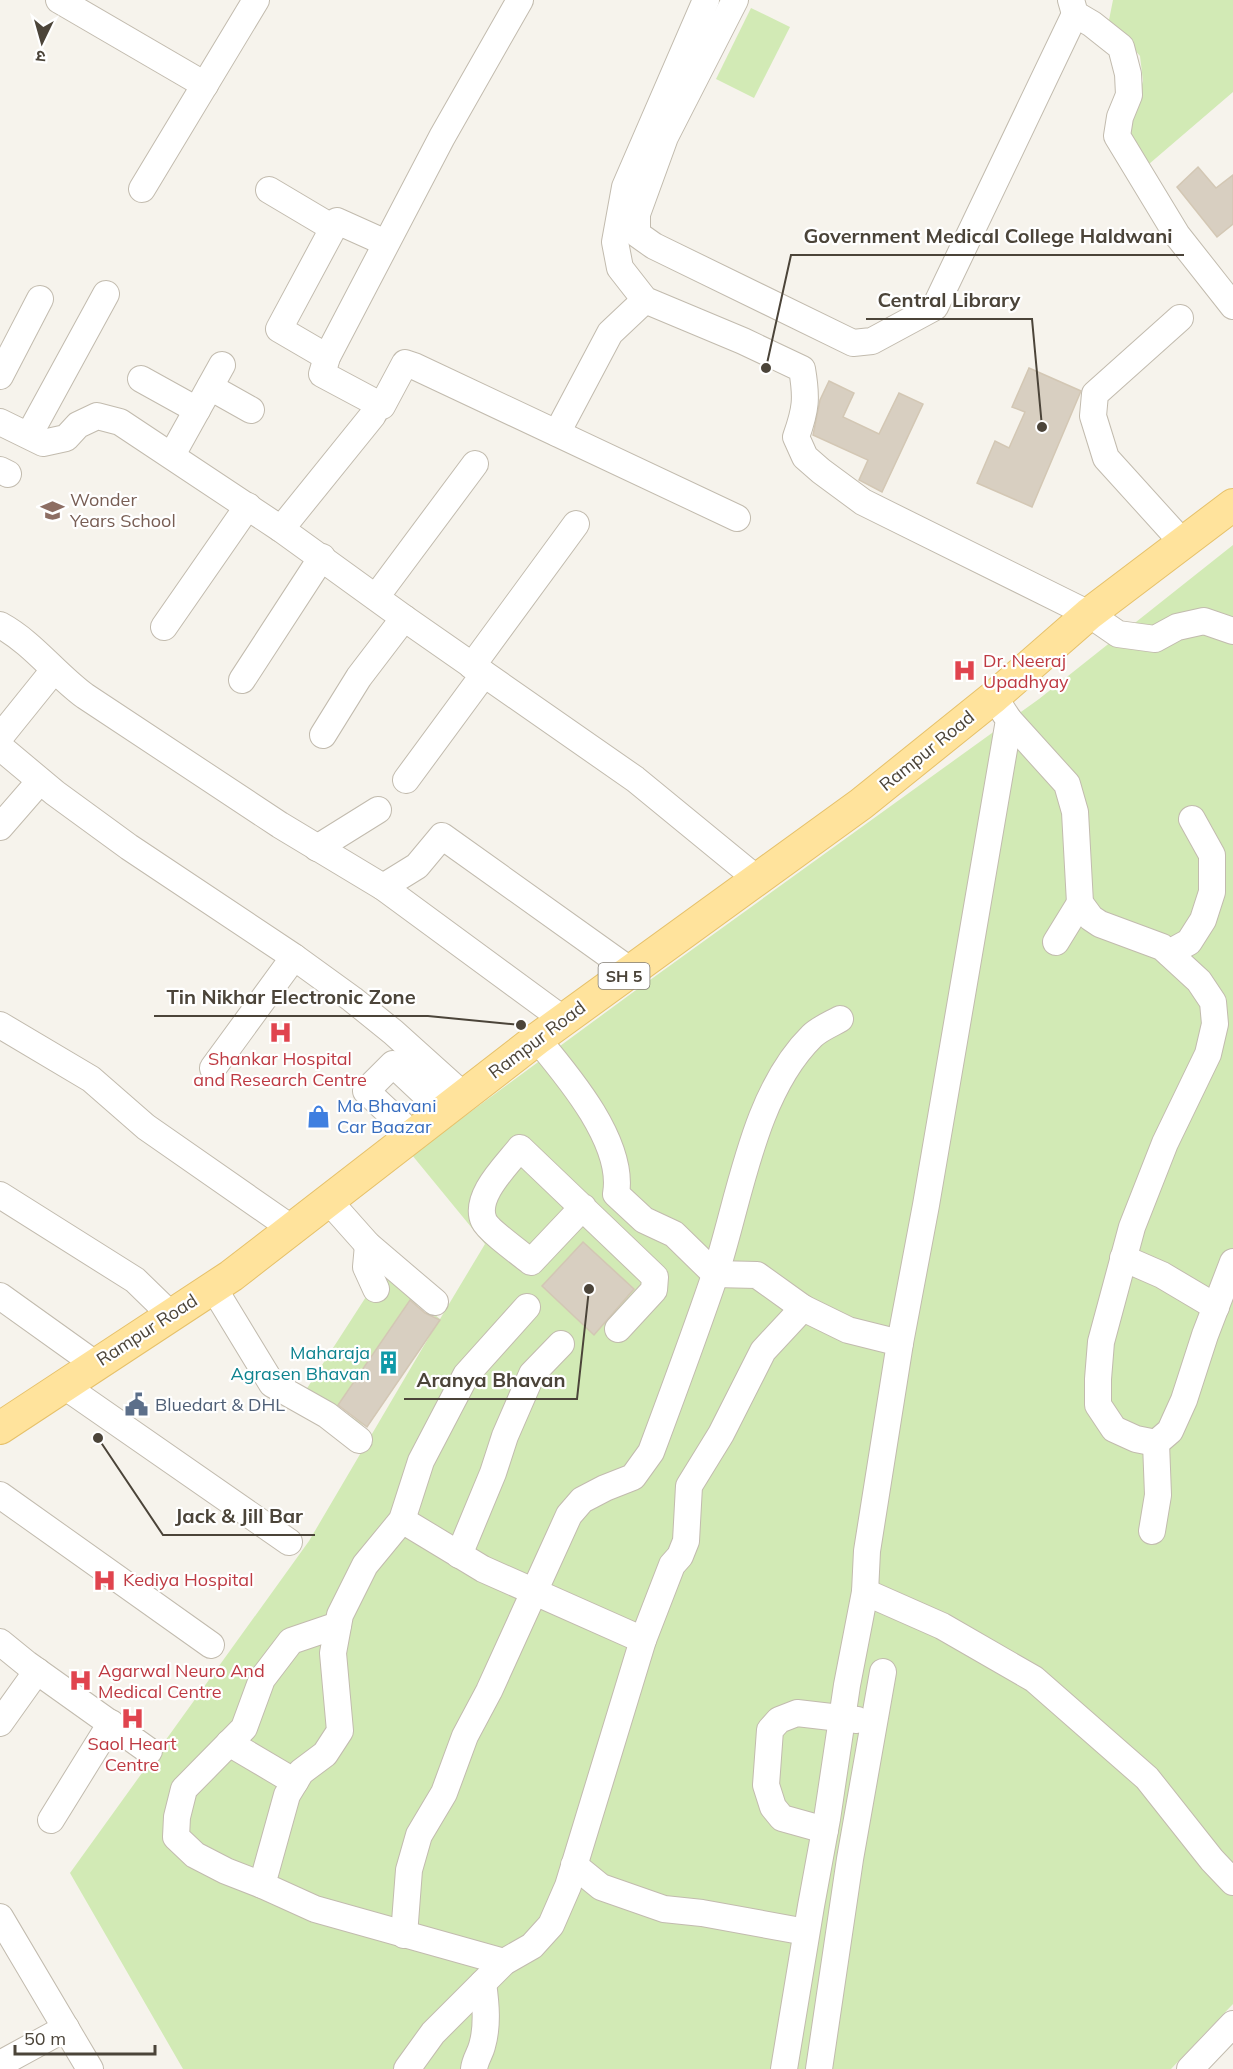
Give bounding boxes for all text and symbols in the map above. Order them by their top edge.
north arrow [12,12,72,72]
text: उ [35,47,46,67]
callout: Government Medical College Haldwani [791,217,1184,255]
text: Government Medical College Haldwani [804,223,1172,248]
callout: Central Library [866,281,1032,319]
text: Central Library [878,287,1021,312]
place label: Wonder Years School [69,488,176,532]
school or university icon: Wonder Years School [39,497,65,523]
place label: Dr. Neeraj Upadhyay [983,649,1069,693]
hospital icon: Dr. Neeraj Upadhyay [952,658,978,684]
street label: Rampur Road [875,705,979,796]
road number: SH 5 [598,963,650,989]
callout: Tin Nikhar Electronic Zone [154,978,428,1016]
text: Tin Nikhar Electronic Zone [166,984,416,1009]
street label: Rampur Road [484,996,590,1084]
hospital icon: Shankar Hospital and Research Centre [267,1020,293,1046]
place label: Shankar Hospital and Research Centre [193,1047,367,1091]
place label: Ma Bhavani Car Baazar [337,1094,436,1138]
shop icon: Ma Bhavani Car Baazar [306,1103,332,1129]
street label: Rampur Road [92,1288,201,1371]
place label: Maharaja Agrasen Bhavan [231,1341,370,1385]
building icon: Maharaja Agrasen Bhavan [375,1350,401,1376]
callout: Aranya Bhavan [404,1361,577,1399]
text: Aranya Bhavan [417,1367,565,1392]
public building icon: Bluedart & DHL [124,1392,150,1418]
place label: Bluedart & DHL [155,1393,285,1416]
callout: Jack & Jill Bar [163,1497,315,1535]
text: Jack & Jill Bar [175,1503,303,1528]
hospital icon: Kediya Hospital [92,1567,118,1593]
place label: Kediya Hospital [123,1568,253,1591]
place label: Agarwal Neuro And Medical Centre [98,1659,265,1703]
hospital icon: Agarwal Neuro And Medical Centre [67,1668,93,1694]
hospital icon: Saol Heart Centre [119,1705,145,1731]
place label: Saol Heart Centre [88,1732,176,1776]
scale bar [15,2018,154,2056]
text: 50 m [24,2027,66,2050]

